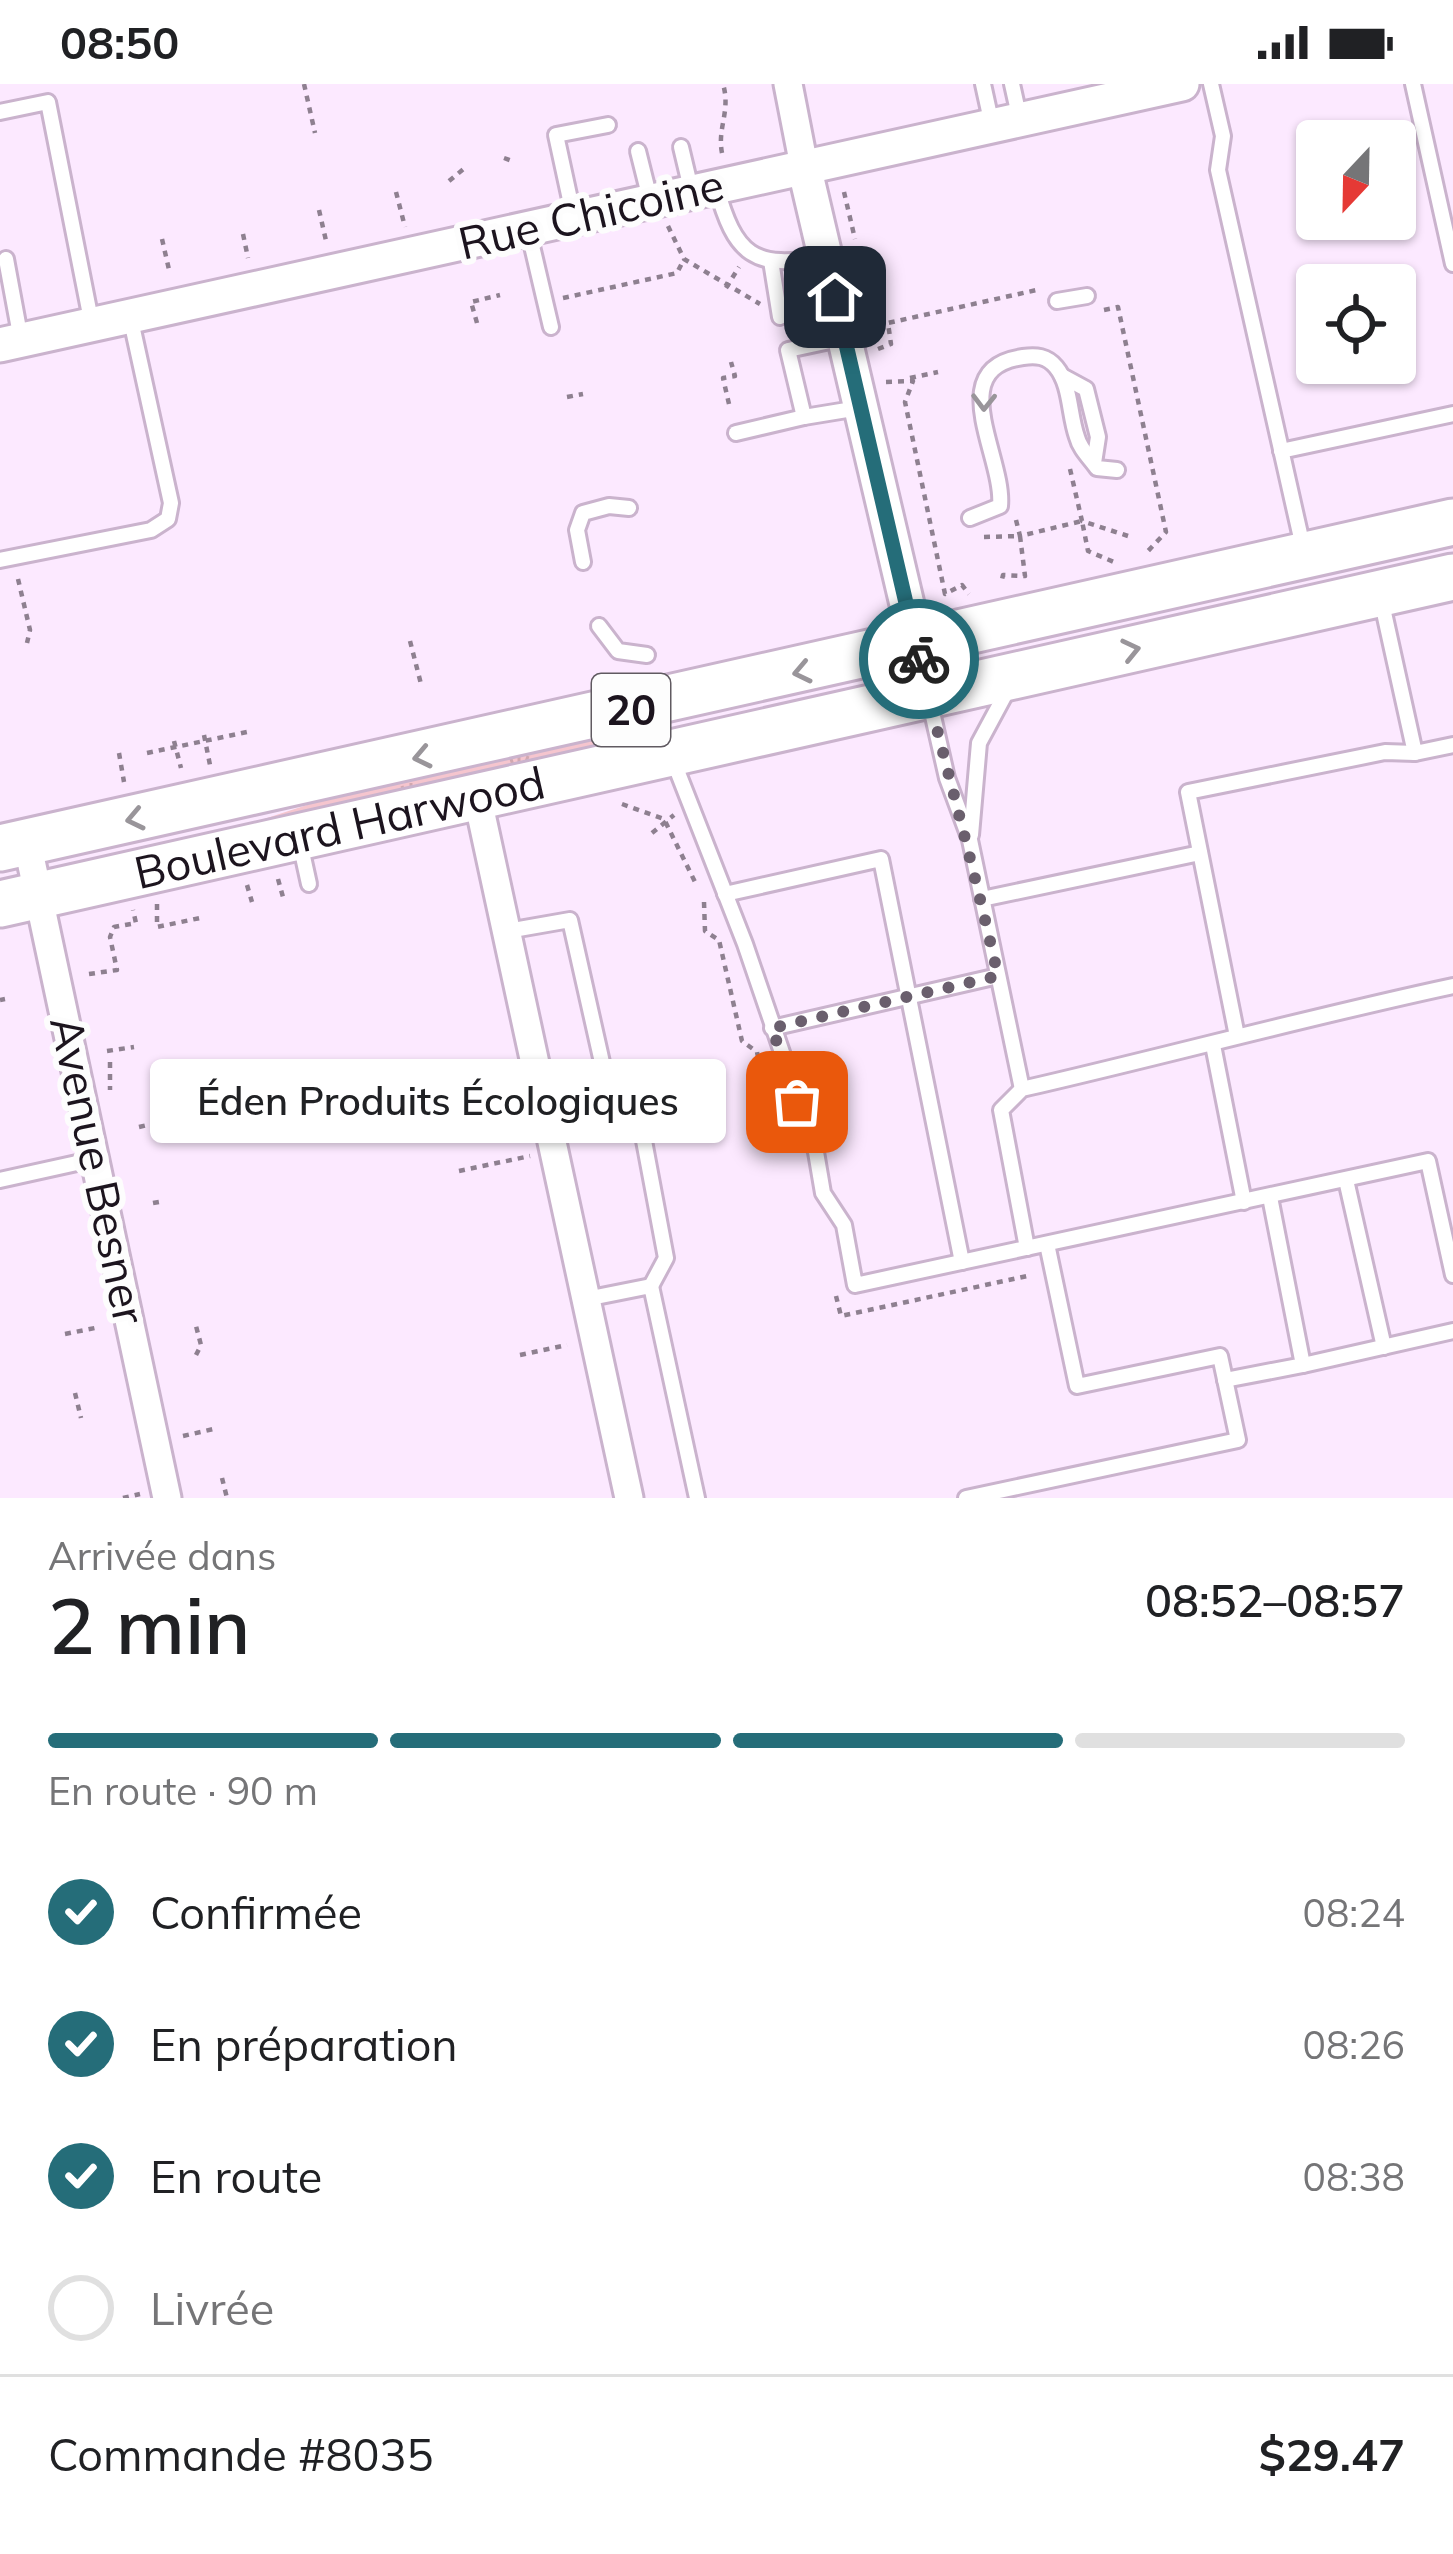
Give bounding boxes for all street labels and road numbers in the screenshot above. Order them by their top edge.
street label: Rue Chicoine [453,155,729,271]
road number: 20 [592,674,670,746]
street label: Boulevard Harwood [129,753,550,900]
street label: Avenue Besner [39,1011,159,1329]

